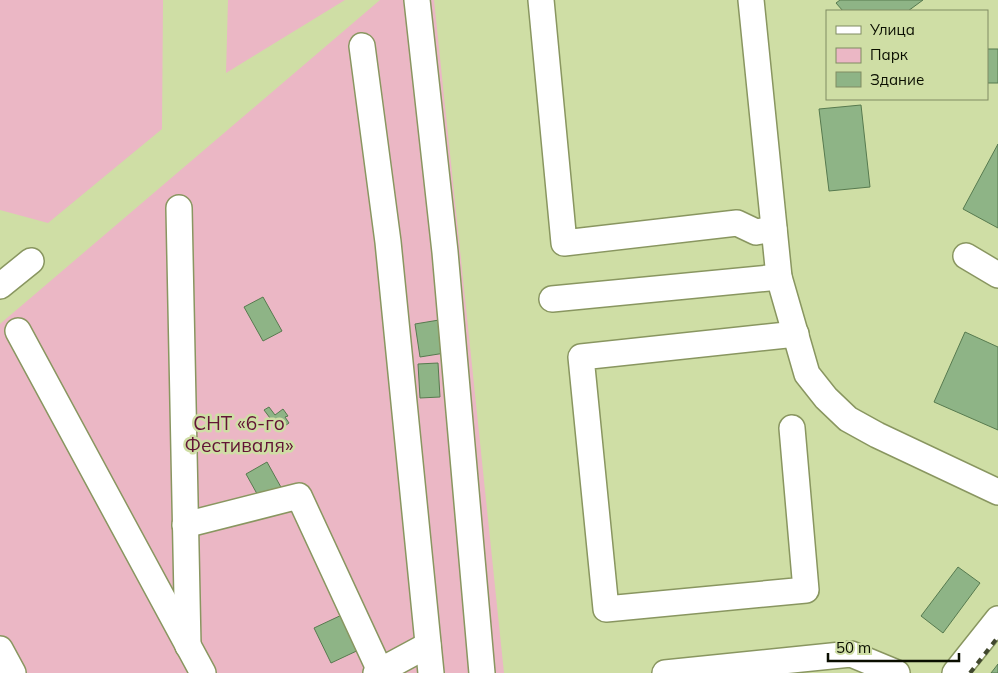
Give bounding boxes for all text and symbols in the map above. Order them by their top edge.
legend [826,10,988,100]
text: Улица [869,20,915,39]
text: Парк [870,45,909,64]
text: Здание [870,70,924,89]
park label: СНТ «6-го Фестиваля» [185,411,293,457]
scale bar [828,630,959,662]
text: 50 m [836,638,871,657]

